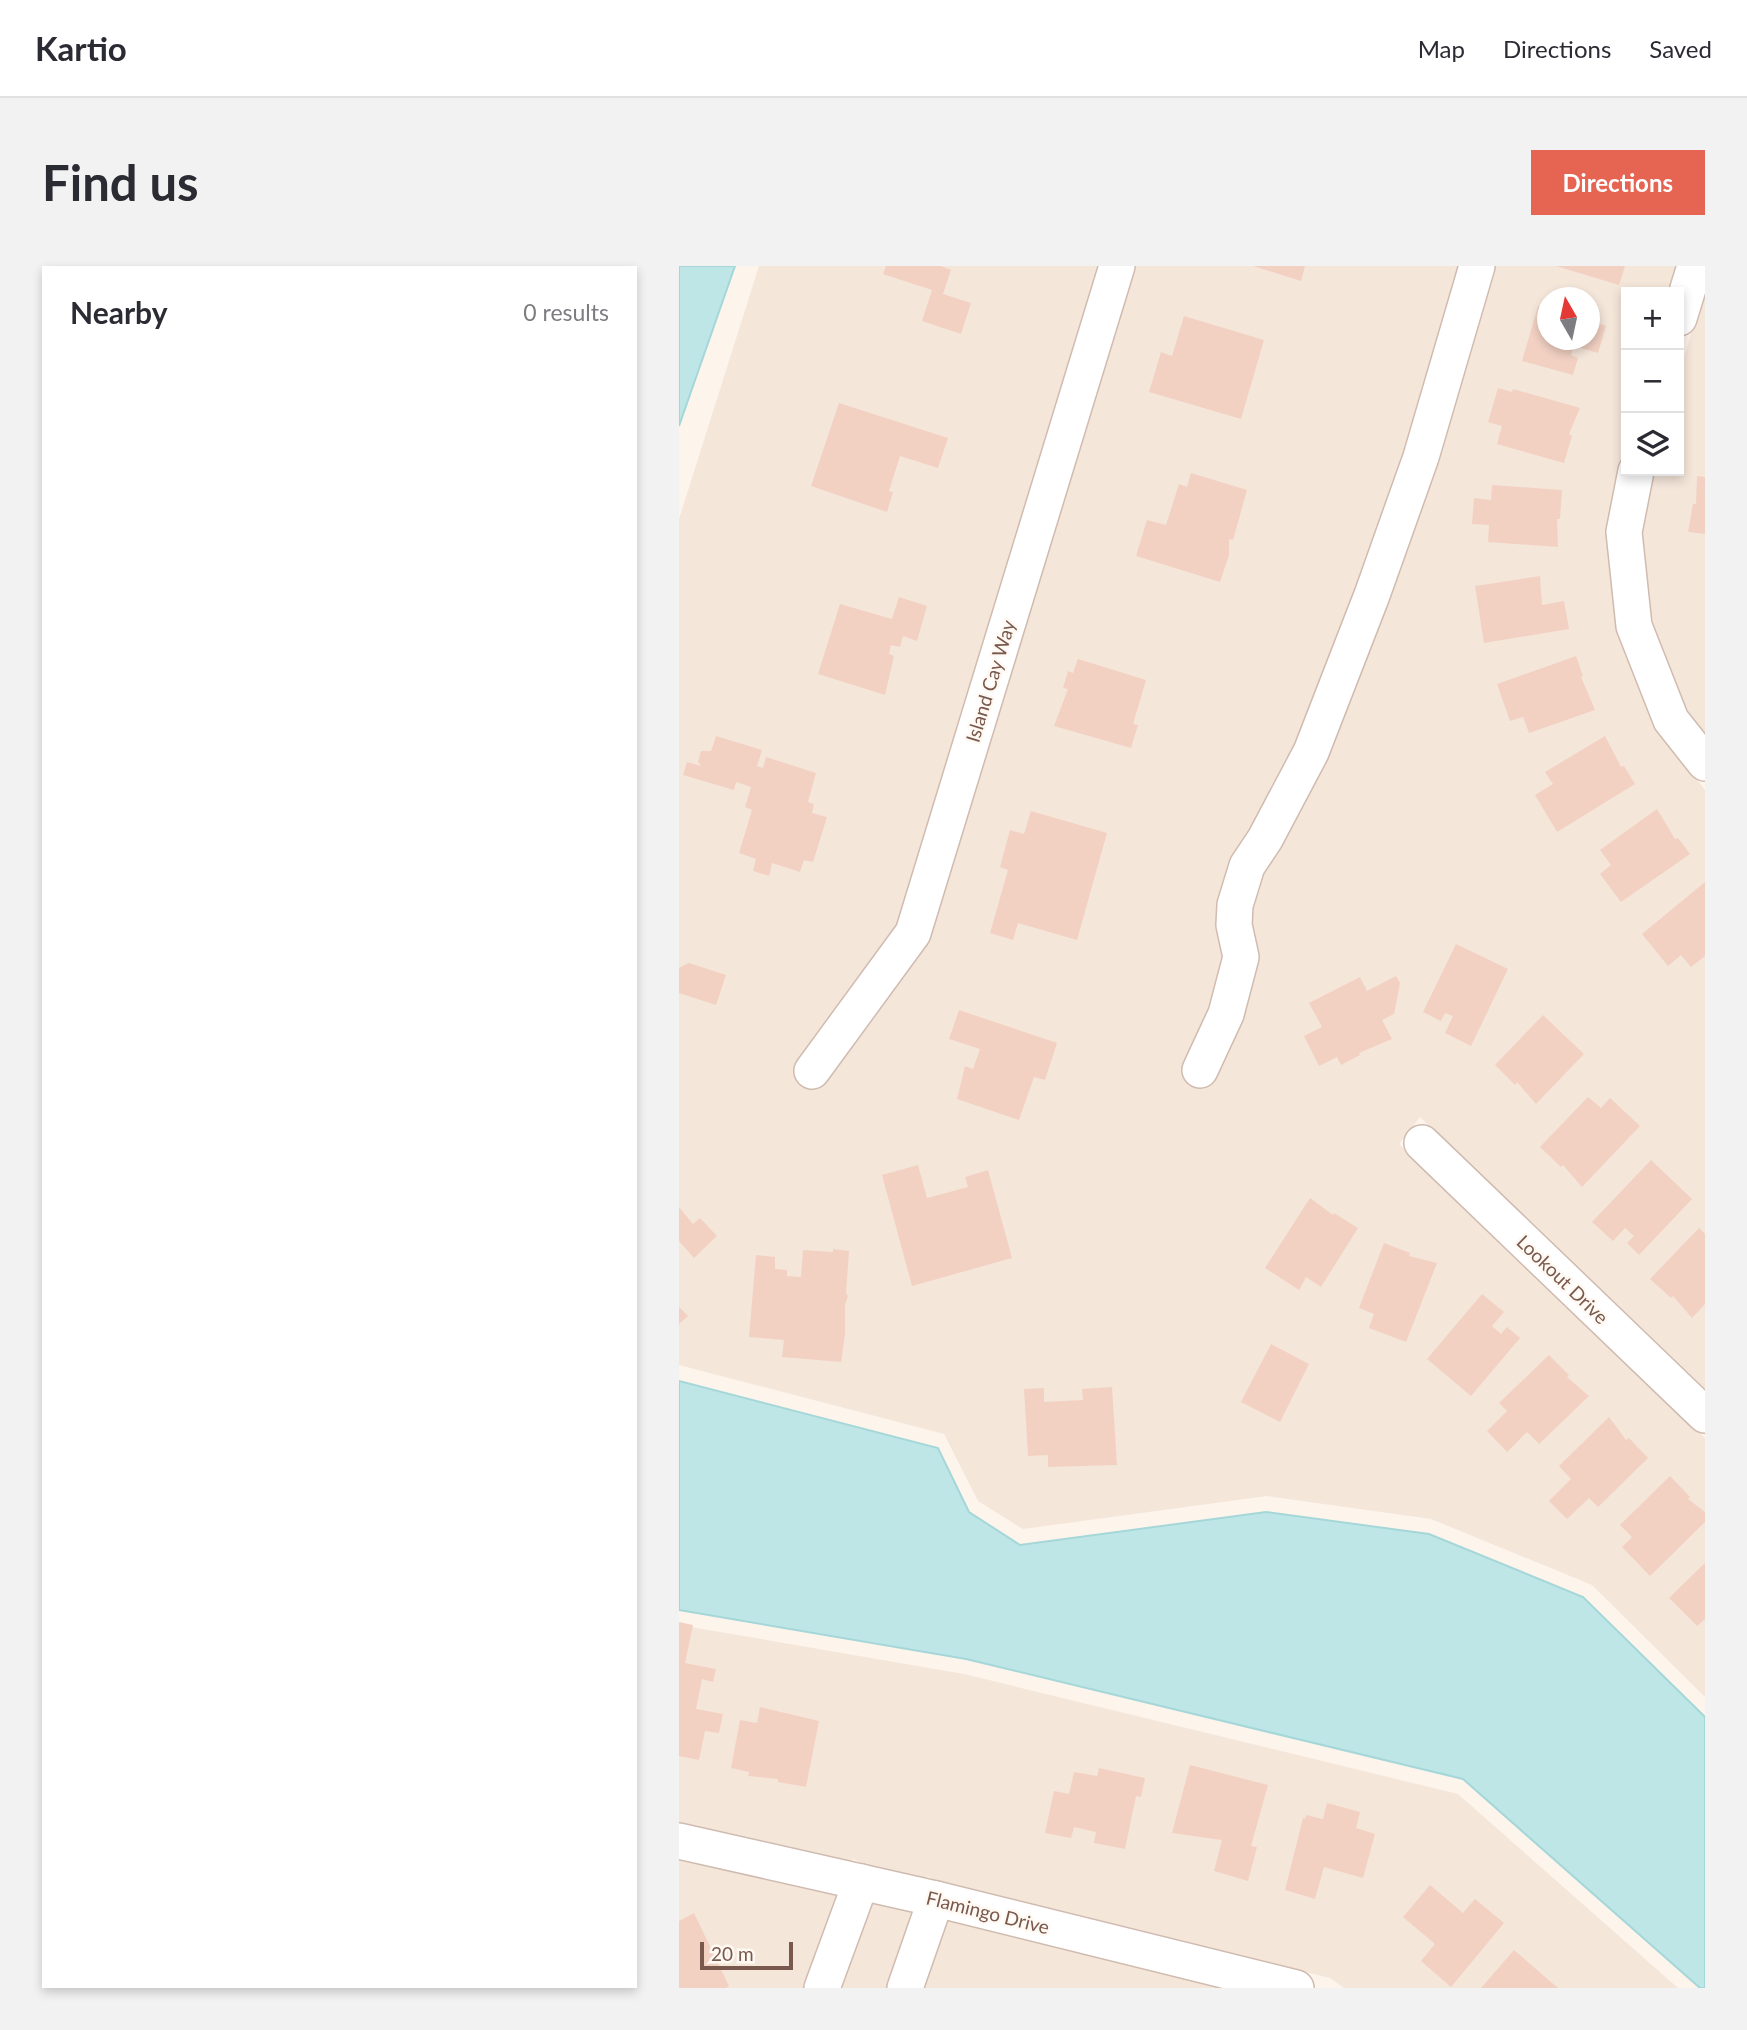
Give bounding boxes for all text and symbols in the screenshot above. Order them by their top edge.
text: Kartio [35,28,127,68]
text: Map [1418,34,1465,63]
text: Directions [1503,34,1611,63]
text: Saved [1649,34,1712,63]
button: Directions [1531,150,1705,215]
text: Find us [42,153,199,211]
north arrow [1537,287,1600,350]
map controls [1621,287,1684,476]
button: + [1621,287,1684,350]
text: Nearby [70,294,168,330]
text: 0 results [523,298,609,326]
button: − [1621,350,1684,413]
button: layers [1621,413,1684,476]
street label: Island Cay Way [960,617,1020,745]
street label: Lookout Drive [1513,1230,1613,1328]
street label: Flamingo Drive [924,1886,1052,1938]
scale bar [700,1939,793,1971]
text: 20 m [711,1942,754,1965]

